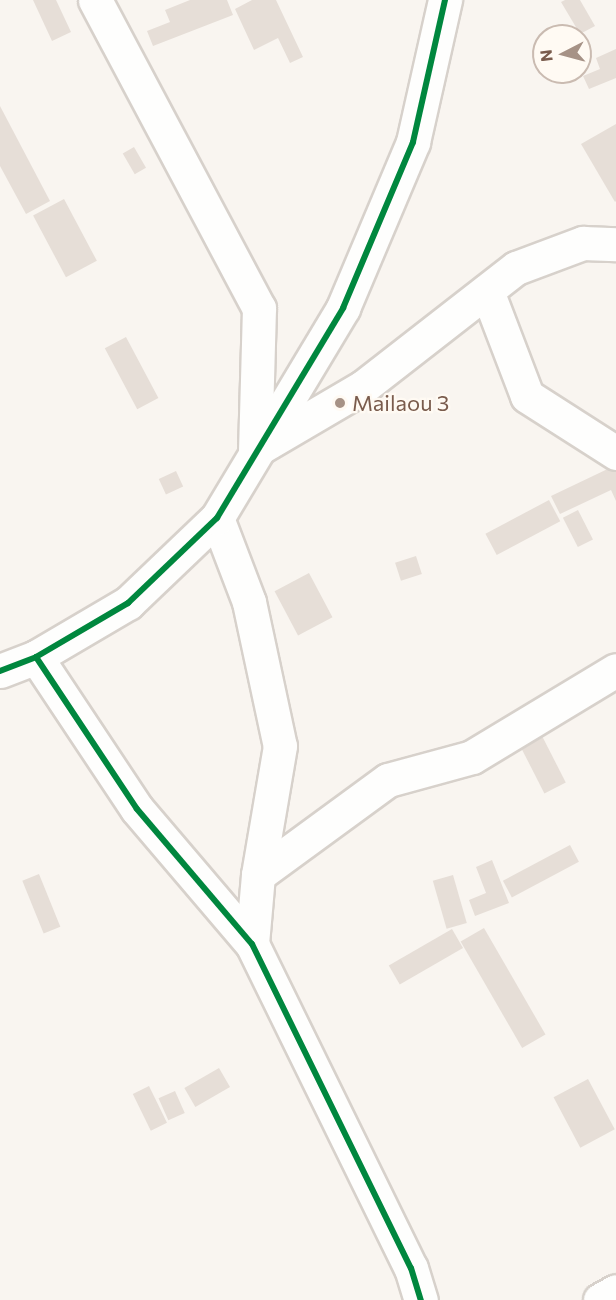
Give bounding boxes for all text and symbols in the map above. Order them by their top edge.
north arrow [532,24,592,84]
text: N [536,49,556,63]
place label: Mailaou 3 [352,390,449,416]
marker: Mailaou 3 [333,396,347,410]

